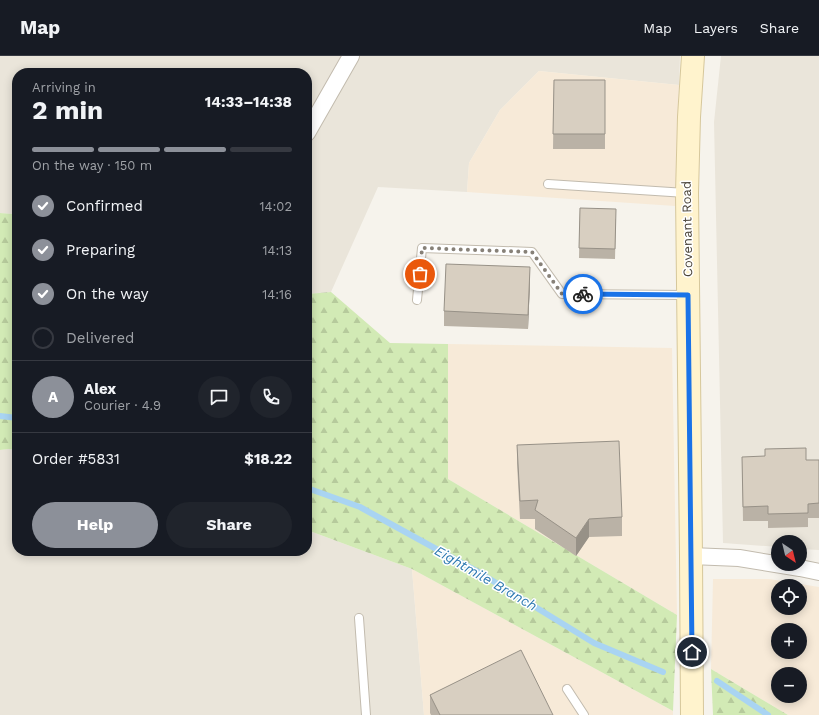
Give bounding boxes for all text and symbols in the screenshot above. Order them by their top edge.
text: Map [20,16,60,39]
text: Map [643,20,672,36]
text: Layers [694,20,738,36]
text: Share [760,20,799,36]
text: Arriving in [32,80,96,95]
text: 14:33–14:38 [205,93,292,111]
text: 2 min [32,95,103,125]
text: On the way · 150 m [32,158,152,173]
street label: Covenant Road [679,181,695,277]
icon: check [32,195,54,217]
text: Confirmed [66,197,143,215]
text: 14:02 [259,199,292,214]
icon: check [32,239,54,261]
text: Preparing [66,241,135,259]
text: 14:13 [262,243,292,258]
pin [403,257,437,291]
icon: bag [409,263,431,285]
courier [563,274,603,314]
icon: check [32,283,54,305]
icon: bike [572,283,594,305]
text: On the way [66,285,148,303]
text: 14:16 [262,287,292,302]
text: Delivered [66,329,134,347]
button: chat [198,376,240,418]
button: phone [250,376,292,418]
text: Alex [84,380,116,398]
text: A [48,388,58,406]
text: Courier · 4.9 [84,398,161,413]
text: Order #5831 [32,450,120,468]
text: $18.22 [244,450,292,468]
button: Help [32,502,158,548]
button: Share [166,502,292,548]
north arrow [771,535,807,571]
map controls [771,535,807,703]
water label: Eightmile Branch [432,542,540,614]
button: locate [771,579,807,615]
button: + [771,623,807,659]
pin [675,635,709,669]
icon: home [681,641,703,663]
button: − [771,667,807,703]

